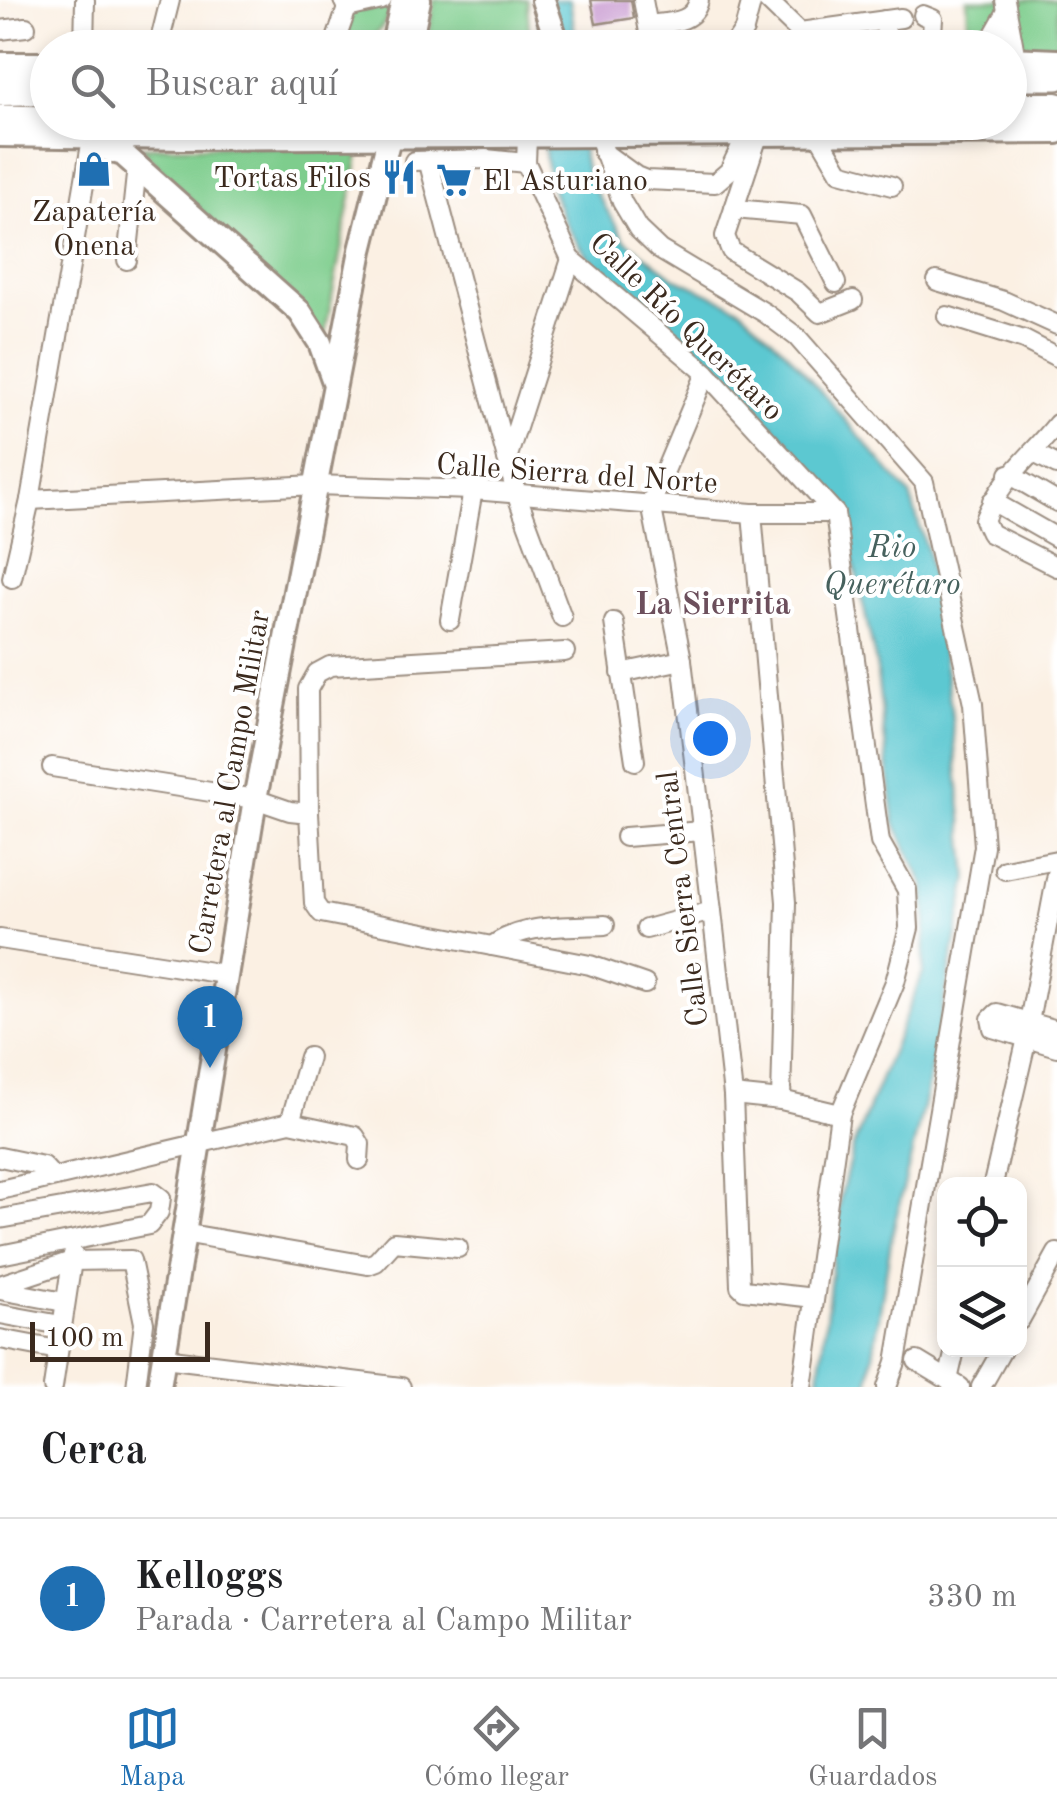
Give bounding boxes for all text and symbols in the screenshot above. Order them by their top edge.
search box [30,30,1027,140]
icon: search [65,58,120,113]
text: Buscar aquí [145,66,338,104]
shop icon: Zapatería Onena [75,150,113,188]
restaurant icon: Tortas Filos [380,158,418,196]
supermarket icon: El Asturiano [435,161,473,199]
place label: Tortas Filos [213,164,371,194]
place label: El Asturiano [482,167,648,197]
place label: Zapatería Onena [32,198,156,262]
street label: Calle Río Querétaro [583,228,788,427]
street label: Calle Sierra del Norte [435,450,719,500]
water label: Rio Querétaro [824,533,960,602]
district label: La Sierrita [635,590,791,622]
street label: Carretera al Campo Militar [186,608,276,957]
your location [685,713,736,764]
street label: Calle Sierra Central [653,769,715,1028]
pin: 1 [178,986,242,1068]
map controls [937,1177,1027,1357]
button: locate [937,1177,1027,1267]
button: layers [937,1267,1027,1357]
scale bar [30,1317,210,1362]
text: 100 m [45,1325,124,1353]
text: Cerca [40,1431,147,1473]
text: Kelloggs [135,1559,283,1597]
text: 1 [63,1582,82,1614]
text: 330 m [927,1582,1017,1614]
text: Parada · Carretera al Campo Militar [135,1606,632,1638]
tab: Mapa [119,1701,185,1796]
tab: Cómo llegar [424,1701,569,1796]
tab: Guardados [808,1701,938,1796]

